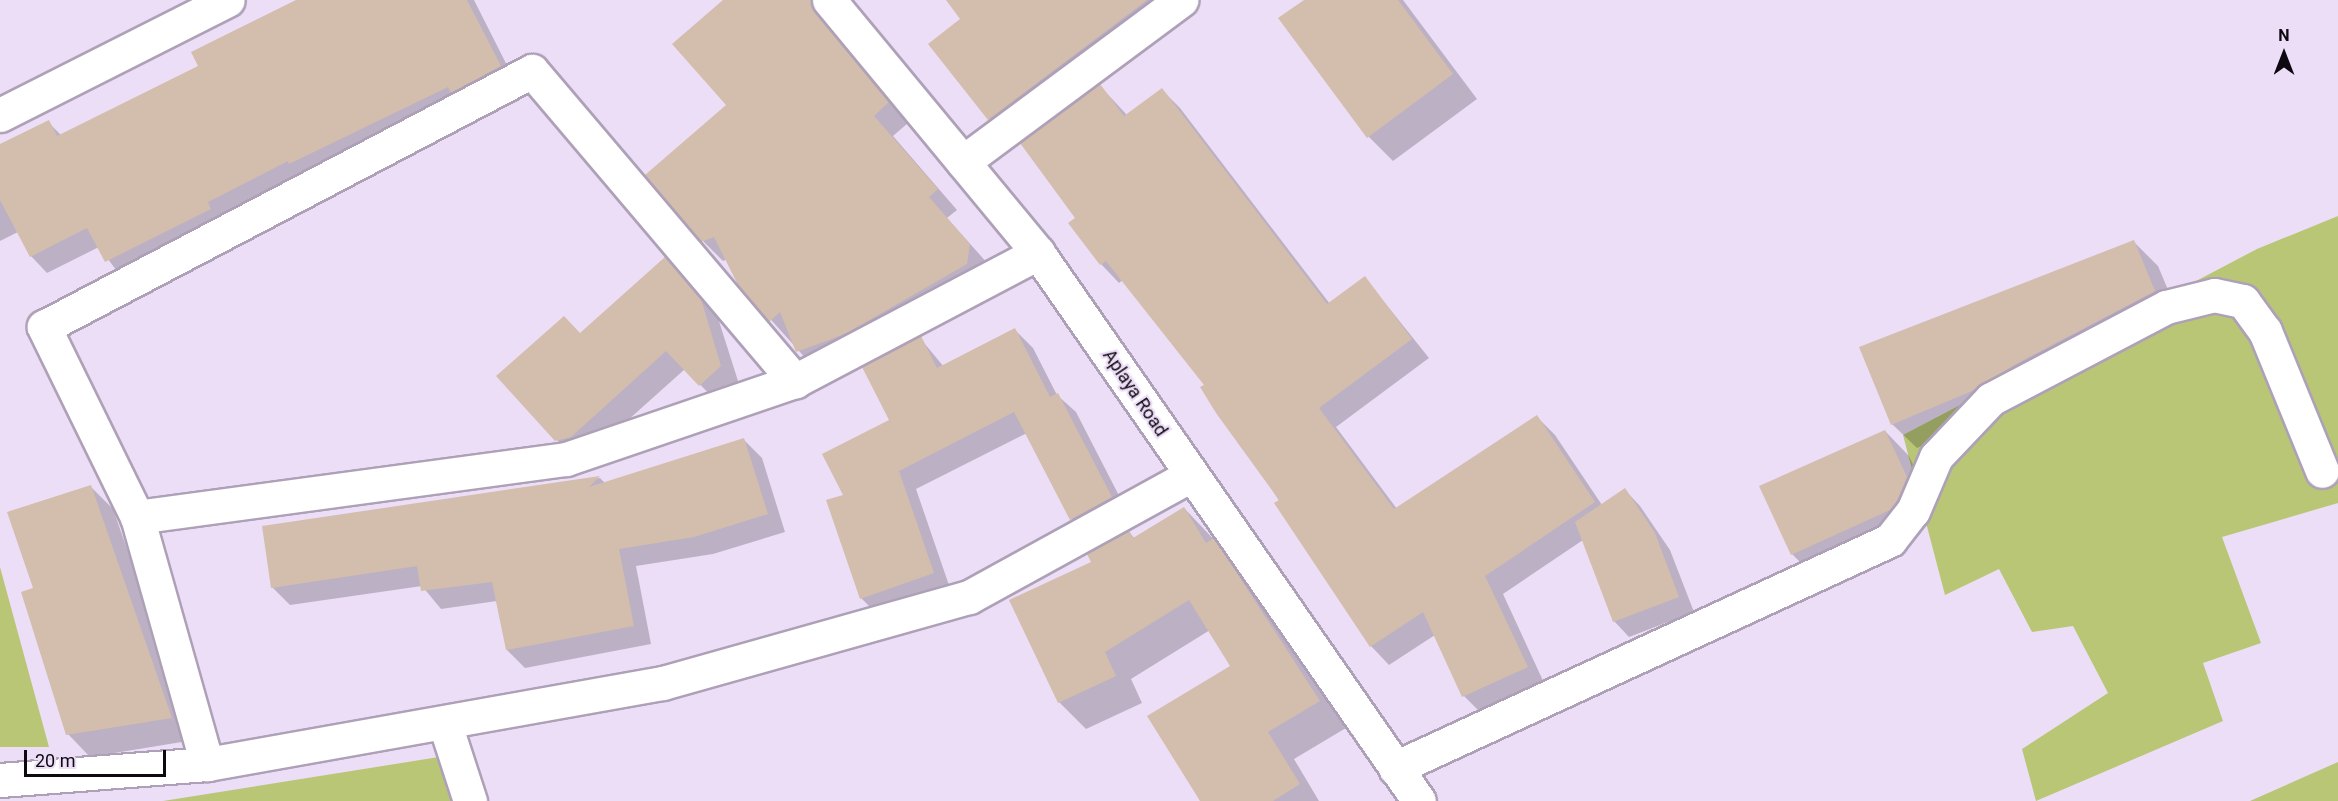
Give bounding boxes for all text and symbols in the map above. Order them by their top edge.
north arrow [2254,24,2314,84]
text: N [2278,26,2290,45]
street label: Aplaya Road [1098,346,1172,440]
scale bar [27,738,170,776]
text: 20 m [35,750,75,771]

